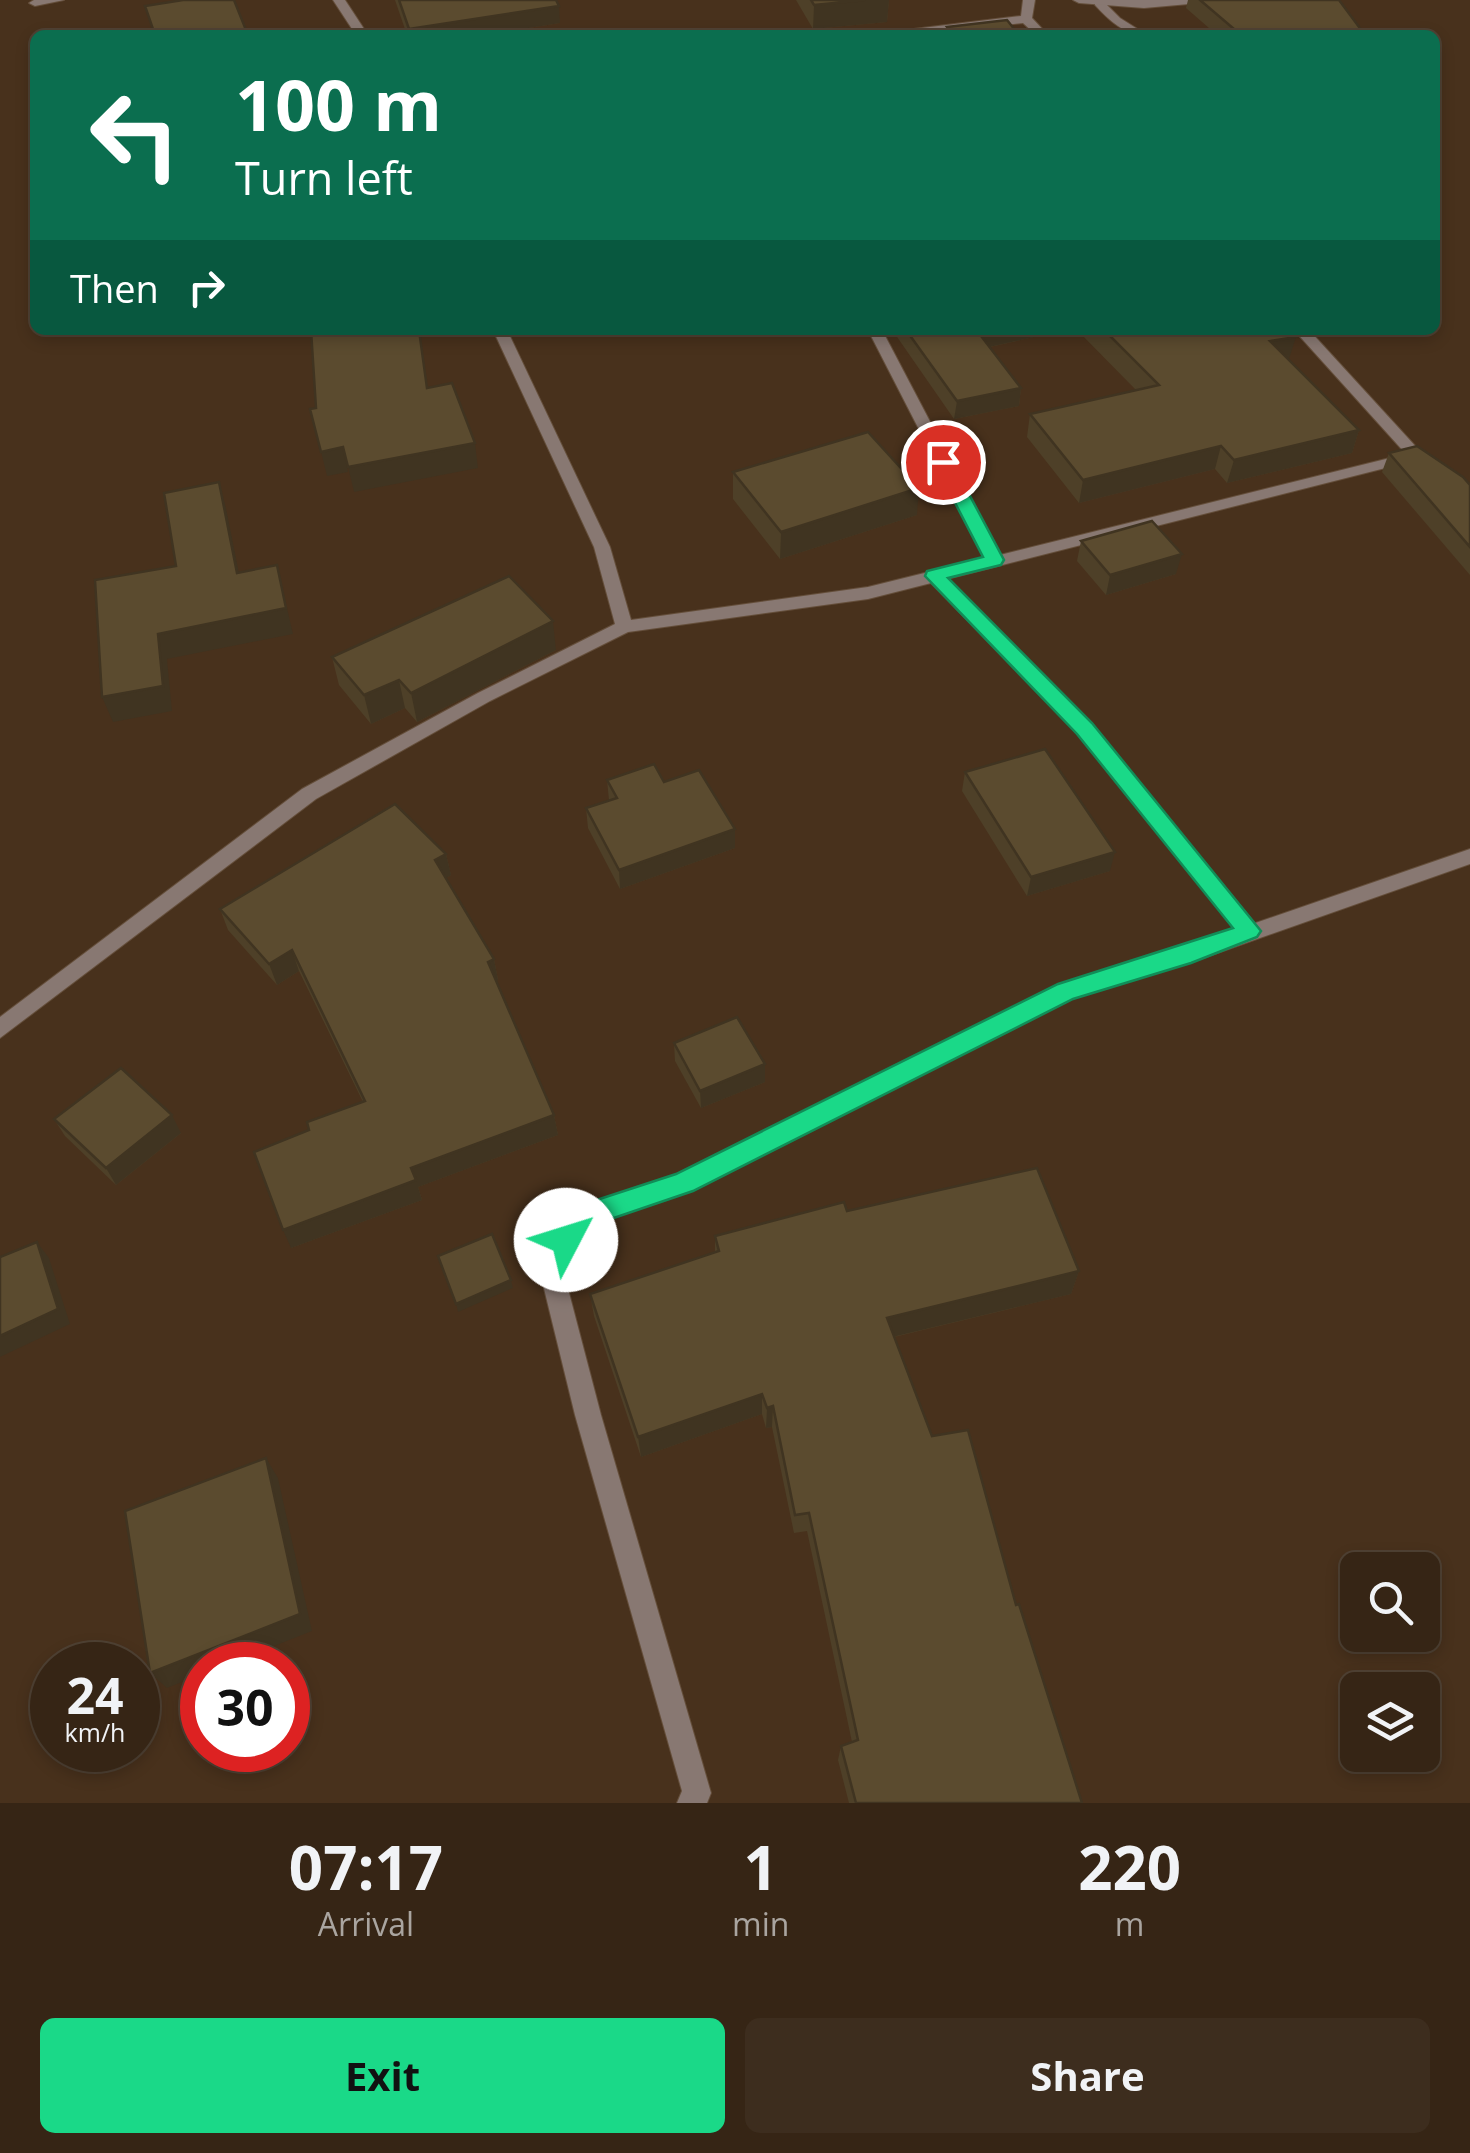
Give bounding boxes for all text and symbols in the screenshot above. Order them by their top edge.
text: 100 m [235,56,442,152]
icon: left [70,70,200,200]
text: Turn left [235,147,413,208]
icon: right [179,260,234,315]
text: Then [70,262,159,314]
pin [901,420,986,505]
icon: arrive [916,435,971,490]
position arrow [514,1188,618,1292]
map controls [1340,1552,1440,1772]
button: search [1340,1552,1440,1652]
speed limit sign: 30 [180,1642,310,1772]
text: 24 [66,1661,124,1729]
button: layers [1340,1672,1440,1772]
text: km/h [65,1715,125,1749]
text: 07:17 [289,1826,443,1908]
text: 1 [744,1826,778,1908]
text: 220 [1078,1826,1181,1908]
text: Arrival [318,1902,414,1945]
text: min [732,1902,789,1945]
text: m [1115,1902,1144,1945]
button: Exit [40,2018,725,2133]
button: Share [745,2018,1430,2133]

